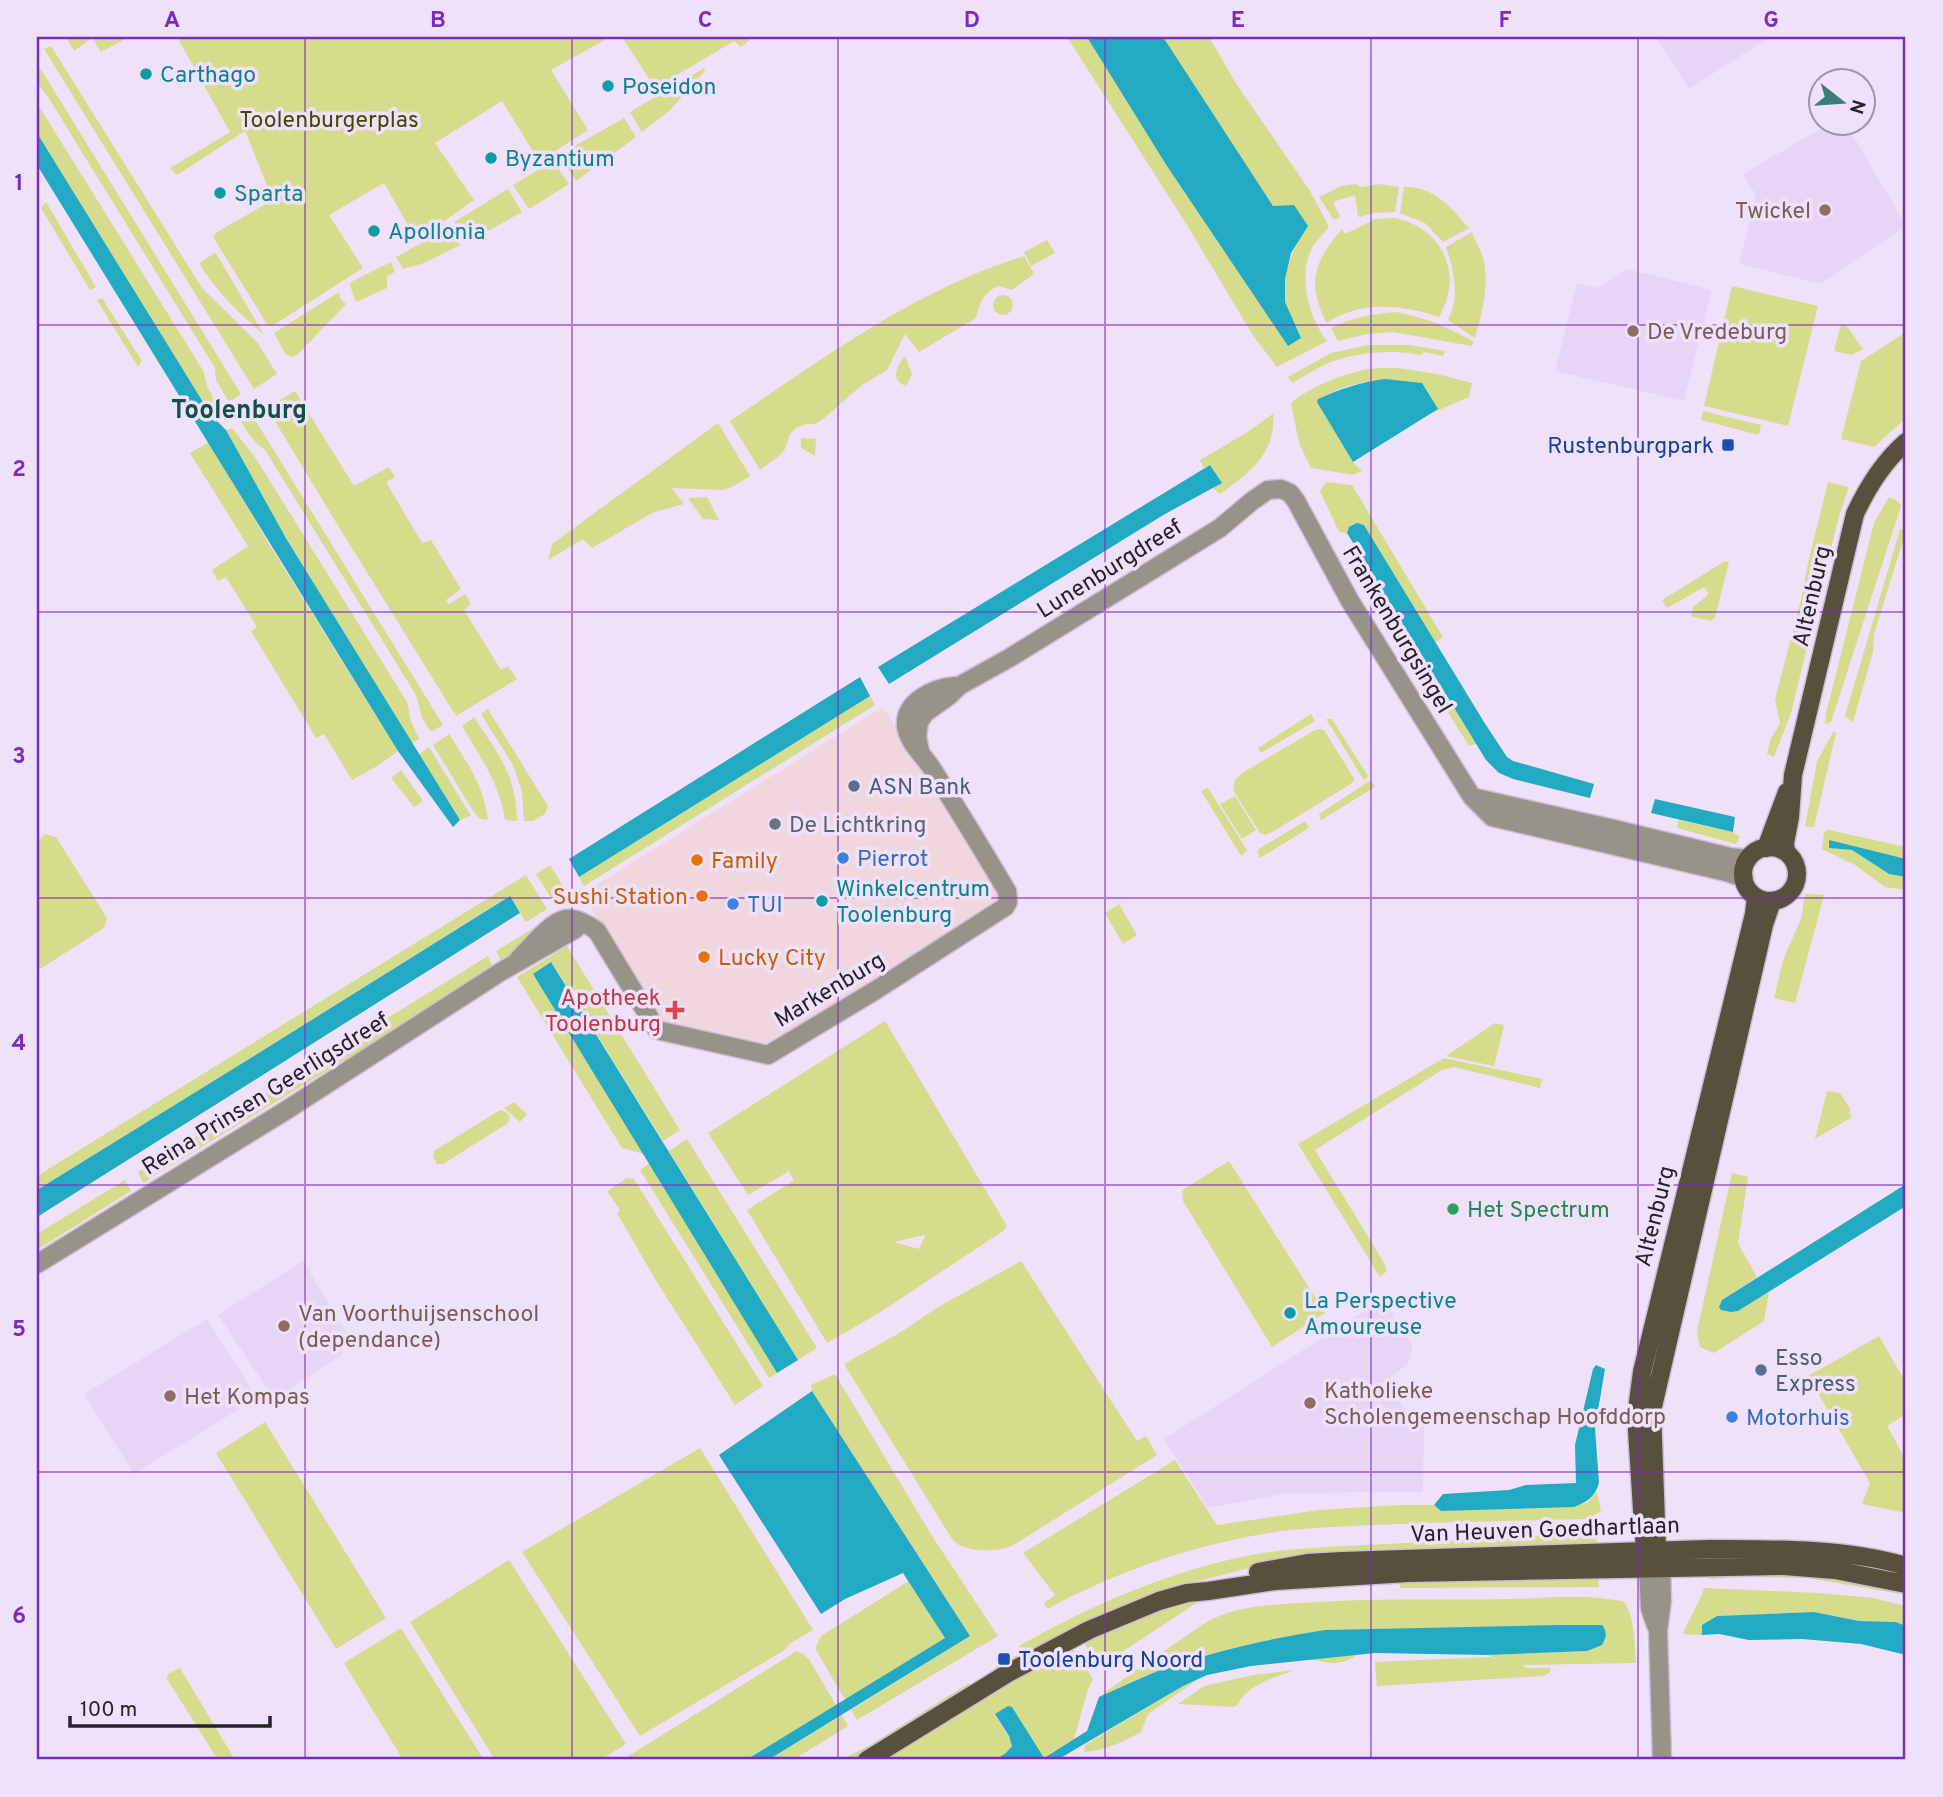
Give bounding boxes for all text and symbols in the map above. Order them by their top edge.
text: A [164,7,180,36]
text: B [430,7,446,36]
text: C [698,7,712,36]
text: D [964,7,980,36]
text: E [1231,7,1245,36]
text: F [1498,7,1512,36]
text: G [1763,7,1779,36]
place label: Carthago [160,62,256,91]
marker: Carthago [138,66,154,82]
north arrow [1806,66,1876,136]
place label: Poseidon [622,74,717,103]
marker: Poseidon [600,78,616,94]
text: N [1843,96,1870,116]
park label: Toolenburgerplas [239,107,419,136]
place label: Byzantium [505,146,615,175]
marker: Byzantium [483,150,499,166]
text: 1 [14,170,24,199]
place label: Sparta [234,181,303,210]
marker: Sparta [212,185,228,201]
place label: Twickel [1735,198,1811,227]
marker: Twickel [1817,202,1833,218]
place label: Apollonia [388,219,485,248]
marker: Apollonia [366,223,382,239]
place label: De Vredeburg [1647,319,1787,348]
marker: De Vredeburg [1625,323,1641,339]
district label: Toolenburg [171,395,307,428]
place label: Rustenburgpark [1547,433,1714,462]
marker: Rustenburgpark [1720,437,1736,453]
text: 2 [12,456,26,485]
street label: Lunenburgdreef [1032,514,1189,626]
street label: Frankenburgsingel [1334,541,1457,719]
street label: Altenburg [1788,543,1839,650]
text: 3 [12,743,26,772]
place label: ASN Bank [868,774,971,803]
marker: ASN Bank [846,778,862,794]
place label: De Lichtkring [789,812,927,841]
marker: De Lichtkring [767,816,783,832]
place label: Pierrot [857,846,928,875]
place label: Family [711,848,778,877]
marker: Pierrot [835,850,851,866]
marker: Family [689,852,705,868]
place label: Winkelcentrum Toolenburg [836,876,990,931]
place label: Sushi Station [553,884,688,913]
marker: Sushi Station [694,888,710,904]
place label: TUI [747,892,783,921]
marker: Winkelcentrum Toolenburg [814,893,830,909]
marker: TUI [725,896,741,912]
place label: Lucky City [718,945,826,974]
street label: Markenburg [770,947,891,1035]
marker: Lucky City [696,949,712,965]
place label: Apotheek Toolenburg [545,985,661,1040]
marker: Apotheek Toolenburg [667,1002,683,1018]
street label: Reina Prinsen Geerligsdreef [137,1007,396,1183]
text: 4 [12,1030,26,1059]
street label: Altenburg [1630,1163,1683,1270]
place label: Het Spectrum [1467,1197,1610,1226]
marker: Het Spectrum [1445,1201,1461,1217]
place label: La Perspective Amoureuse [1304,1288,1457,1343]
place label: Van Voorthuijsenschool (dependance) [298,1301,539,1356]
marker: La Perspective Amoureuse [1282,1305,1298,1321]
text: 5 [12,1316,26,1345]
marker: Van Voorthuijsenschool (dependance) [276,1318,292,1334]
place label: Esso Express [1775,1345,1856,1400]
marker: Esso Express [1753,1362,1769,1378]
place label: Katholieke Scholengemeenschap Hoofddorp [1324,1378,1666,1433]
place label: Het Kompas [184,1384,310,1413]
marker: Het Kompas [162,1388,178,1404]
marker: Katholieke Scholengemeenschap Hoofddorp [1302,1395,1318,1411]
place label: Motorhuis [1746,1405,1850,1434]
marker: Motorhuis [1724,1409,1740,1425]
street label: Van Heuven Goedhartlaan [1410,1512,1680,1551]
text: 6 [12,1603,26,1632]
place label: Toolenburg Noord [1018,1647,1203,1676]
marker: Toolenburg Noord [996,1651,1012,1667]
scale bar [70,1685,270,1729]
text: 100 m [80,1697,137,1724]

